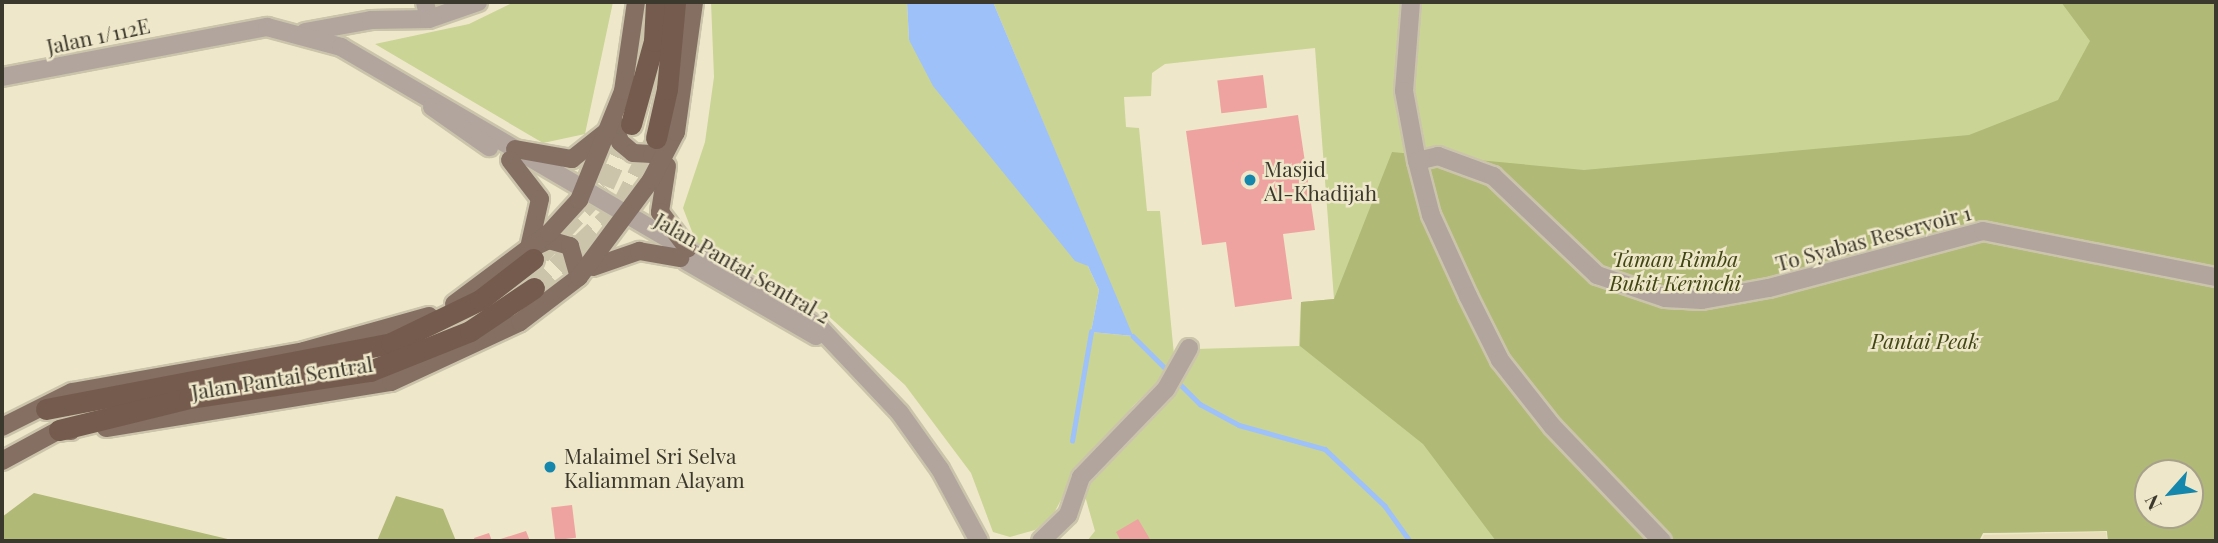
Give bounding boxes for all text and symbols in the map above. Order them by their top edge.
street label: Jalan 1/112E [44,12,152,58]
place label: Masjid Al-Khadijah [1264,155,1377,205]
marker: Masjid Al-Khadijah [1242,172,1258,188]
street label: To Syabas Reservoir 1 [1772,199,1974,275]
street label: Jalan Pantai Sentral 2 [651,206,835,328]
park label: Taman Rimba Bukit Kerinchi [1609,245,1741,295]
park label: Pantai Peak [1871,327,1979,353]
street label: Jalan Pantai Sentral [190,350,374,404]
place label: Malaimel Sri Selva Kaliamman Alayam [564,442,745,492]
marker: Malaimel Sri Selva Kaliamman Alayam [542,459,558,475]
north arrow [2134,459,2204,529]
text: N [2138,491,2167,515]

